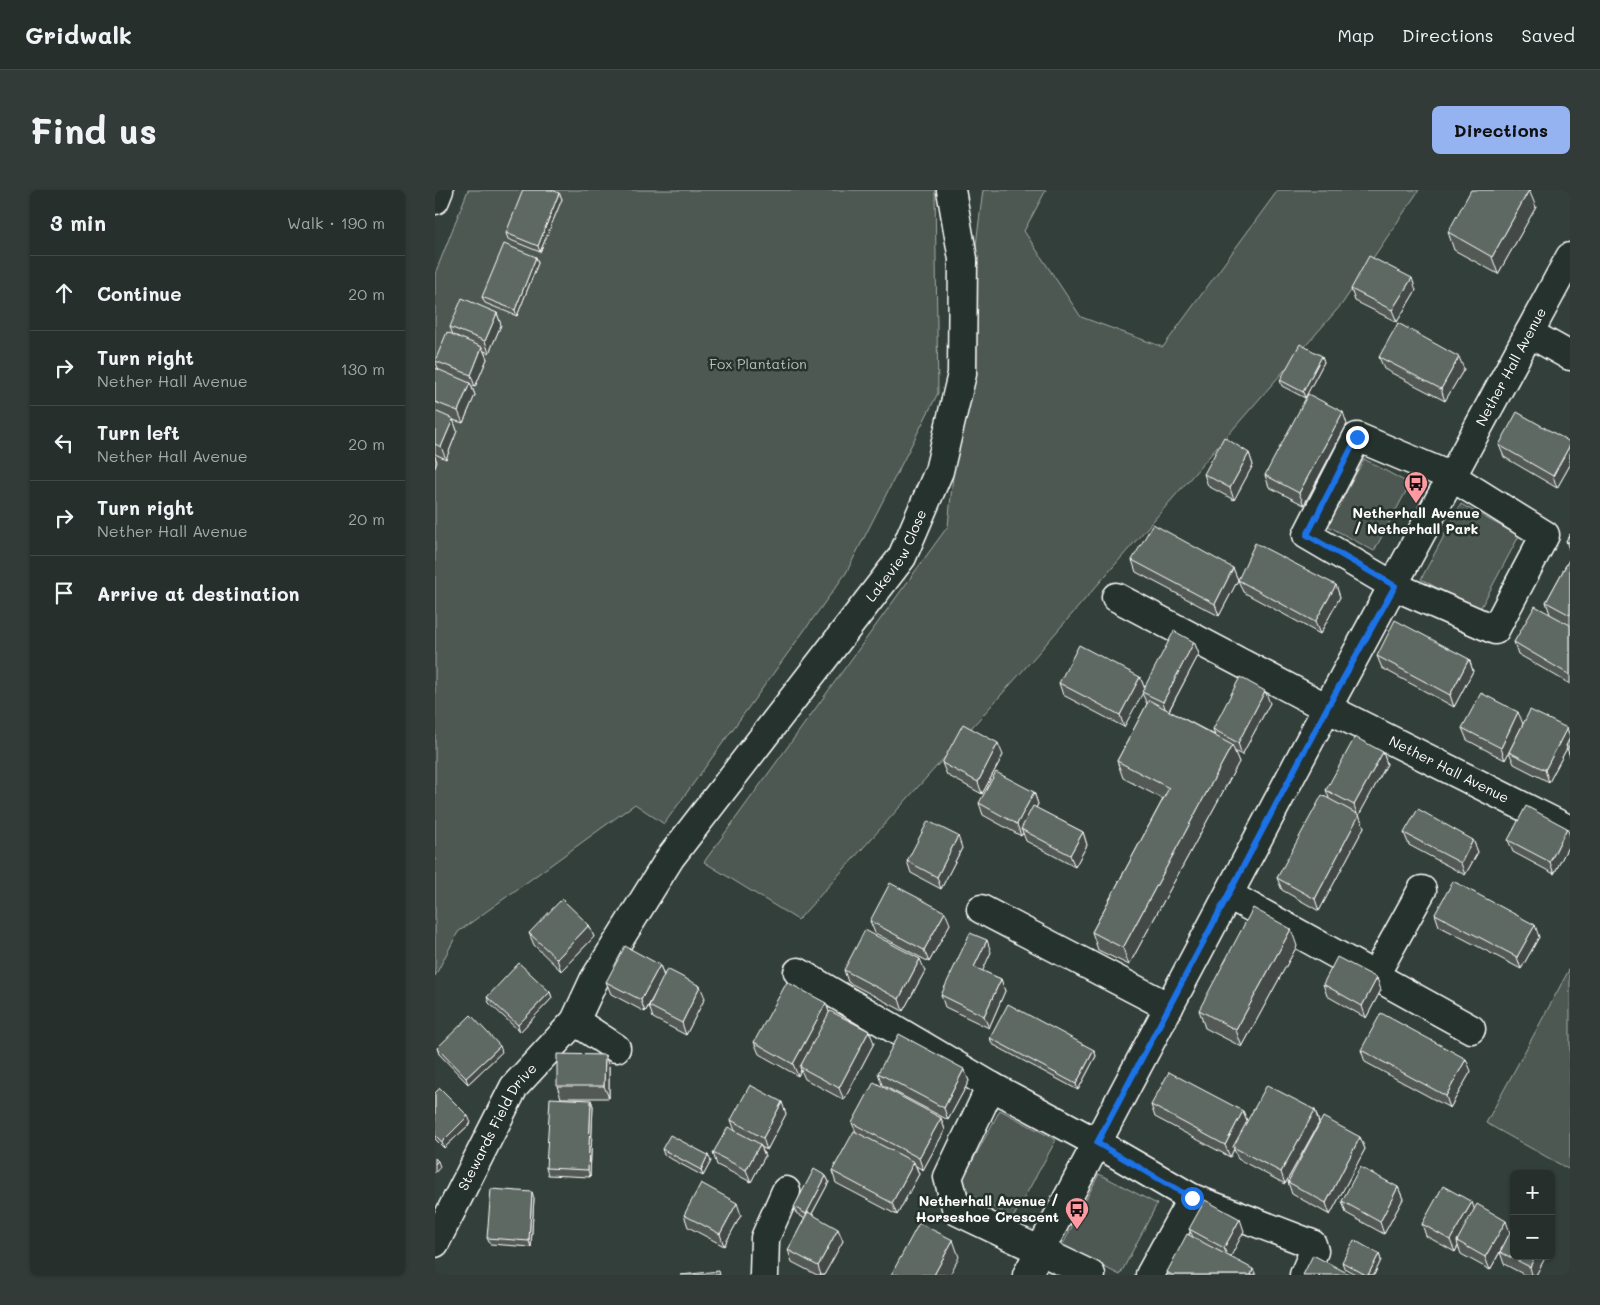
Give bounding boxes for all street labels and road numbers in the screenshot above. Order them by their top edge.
street label: Nether Hall Avenue [1471,304,1550,429]
street label: Lakeview Close [861,506,930,606]
street label: Nether Hall Avenue [1386,731,1513,807]
street label: Stewards Field Drive [453,1059,540,1194]

